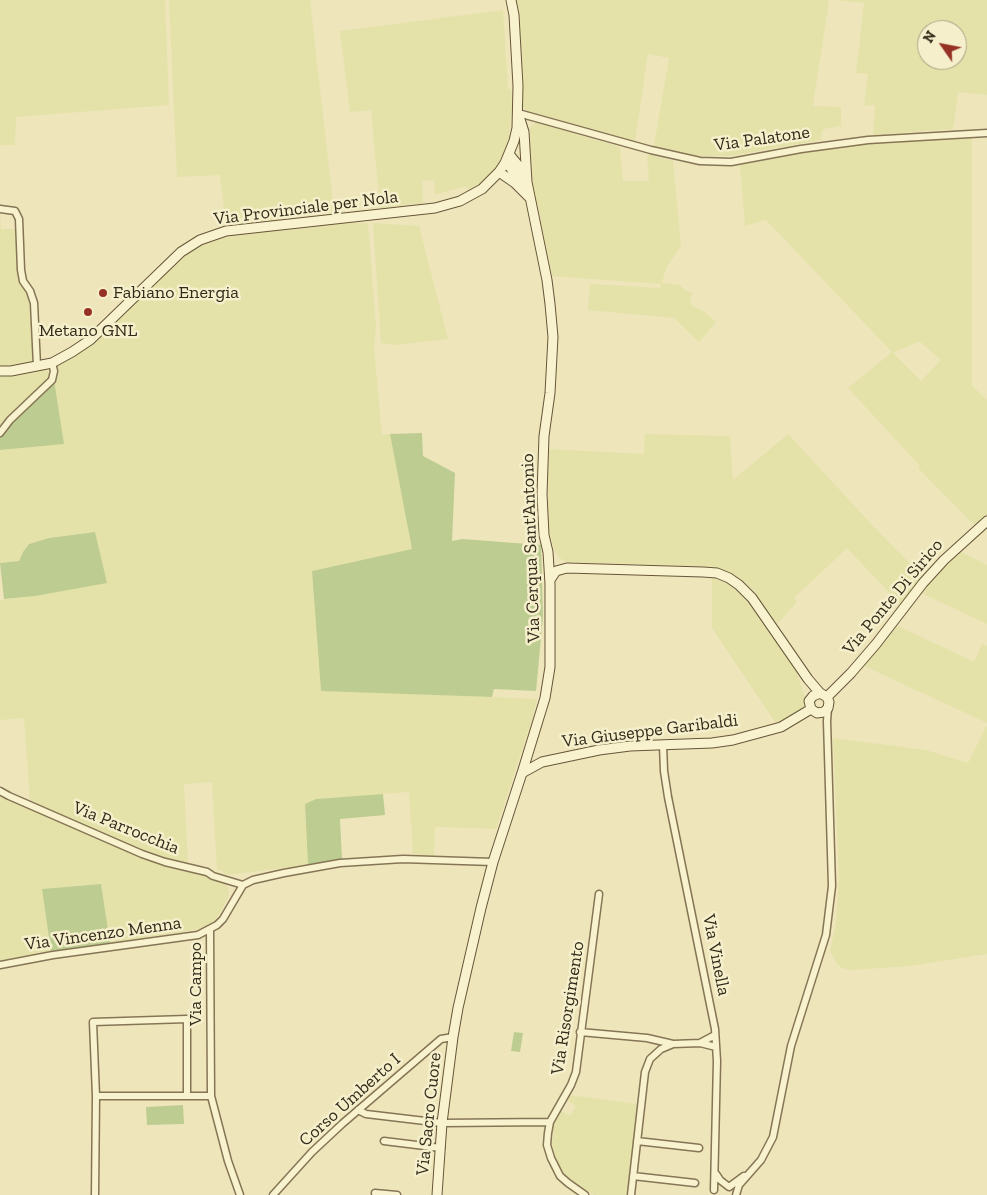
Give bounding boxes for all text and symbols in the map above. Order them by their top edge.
north arrow [917,20,967,70]
text: N [920,28,940,46]
street label: Via Palatone [713,122,811,156]
street label: Via Provinciale per Nola [213,186,399,230]
place label: Fabiano Energia [113,282,239,304]
marker: Fabiano Energia [97,287,109,299]
marker: Metano GNL [82,306,94,318]
place label: Metano GNL [39,320,137,342]
street label: Via Cerqua Sant'Antonio [517,453,545,643]
street label: Via Ponte Di Sirico [838,535,948,659]
street label: Via Giuseppe Garibaldi [561,709,739,753]
street label: Via Parrocchia [70,797,182,859]
street label: Via Vincenzo Menna [23,912,183,956]
street label: Via Vinella [698,912,734,998]
street label: Via Risorgimento [547,940,589,1076]
street label: Via Campo [185,942,207,1026]
street label: Corso Umberto I [295,1049,405,1151]
street label: Via Sacro Cuore [412,1051,446,1177]

